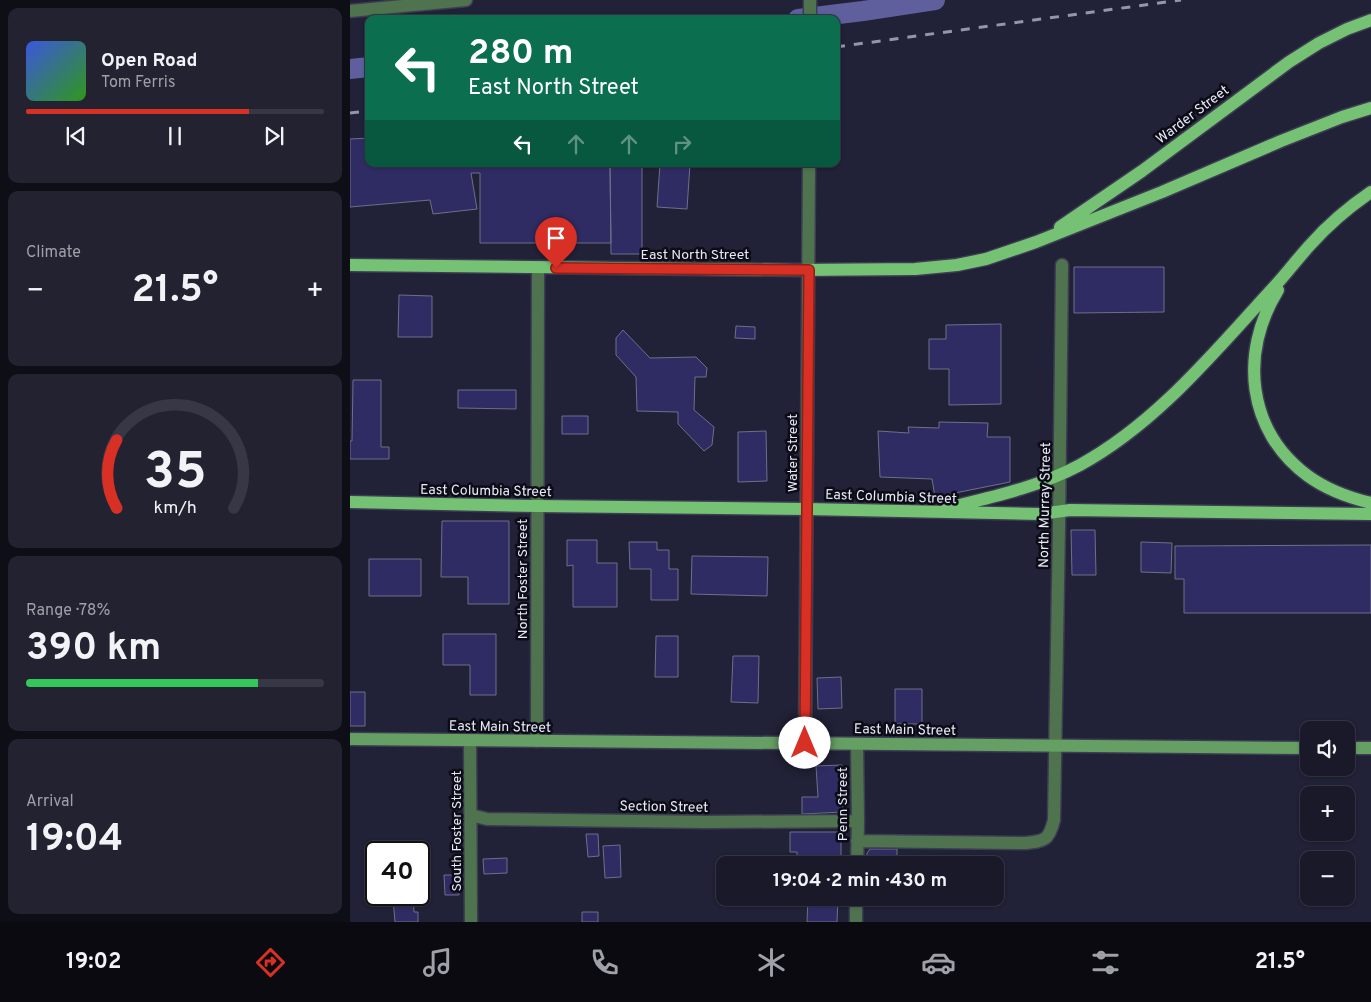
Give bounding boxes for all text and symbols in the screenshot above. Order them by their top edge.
text: 280 m [468,32,573,76]
icon: left [385,35,450,100]
text: Open Road [101,49,197,73]
text: Tom Ferris [101,73,175,93]
text: East North Street [468,75,639,102]
street label: Warder Street [1153,82,1233,148]
icon: previous [62,122,90,150]
icon: pause [161,122,189,150]
icon: next [260,122,288,150]
icon: left [509,130,537,158]
icon: ahead [562,130,590,158]
icon: ahead [615,130,643,158]
icon: right [668,130,696,158]
pin [535,217,577,268]
icon: arrive [542,224,570,252]
text: Climate [26,243,81,263]
street label: East North Street [641,247,749,264]
text: 21.5° [132,267,218,316]
text: − [26,274,44,310]
text: + [306,274,324,310]
street label: Water Street [785,414,802,492]
text: 35 [144,441,206,507]
street label: North Murray Street [1036,442,1055,568]
street label: East Columbia Street [420,482,552,501]
street label: East Columbia Street [825,487,957,508]
text: km/h [153,497,197,520]
street label: North Foster Street [515,519,532,639]
text: Range · 78% [26,601,110,621]
text: 390 km [26,625,161,674]
position arrow [778,716,830,768]
street label: East Main Street [449,718,551,737]
street label: East Main Street [854,721,956,740]
map controls [1300,721,1355,906]
button: sound [1300,721,1355,776]
street label: Penn Street [835,767,852,841]
street label: South Foster Street [449,771,466,891]
button: + [1300,786,1355,841]
text: Arrival [26,792,74,812]
street label: Section Street [619,798,709,817]
text: 19:04 [26,816,123,865]
speed limit sign: 40 [365,841,430,906]
button: − [1300,851,1355,906]
text: 19:04 · 2 min · 430 m [773,869,947,893]
icon: directions [253,945,288,980]
icon: music [420,945,455,980]
icon: phone [587,945,622,980]
icon: climate [754,945,789,980]
icon: car [921,945,956,980]
icon: filters [1088,945,1123,980]
text: 19:02 [66,949,122,976]
text: 21.5° [1255,949,1305,976]

